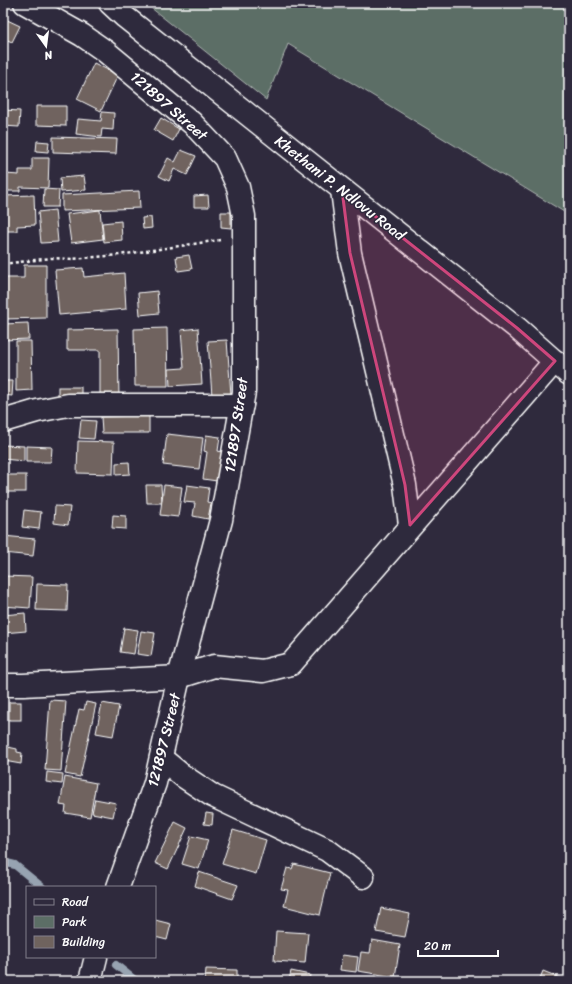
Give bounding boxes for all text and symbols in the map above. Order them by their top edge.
north arrow [26,26,66,66]
text: N [42,45,55,65]
street label: 121897 Street [124,65,214,148]
street label: Khethani P. Ndlovu Road [269,128,412,248]
street label: 121897 Street [216,375,256,474]
street label: 121897 Street [140,689,188,790]
legend [26,886,156,958]
text: Road [62,891,89,913]
text: Park [62,911,87,933]
text: Building [62,931,105,953]
scale bar [418,932,498,958]
text: 20 m [424,935,451,957]

